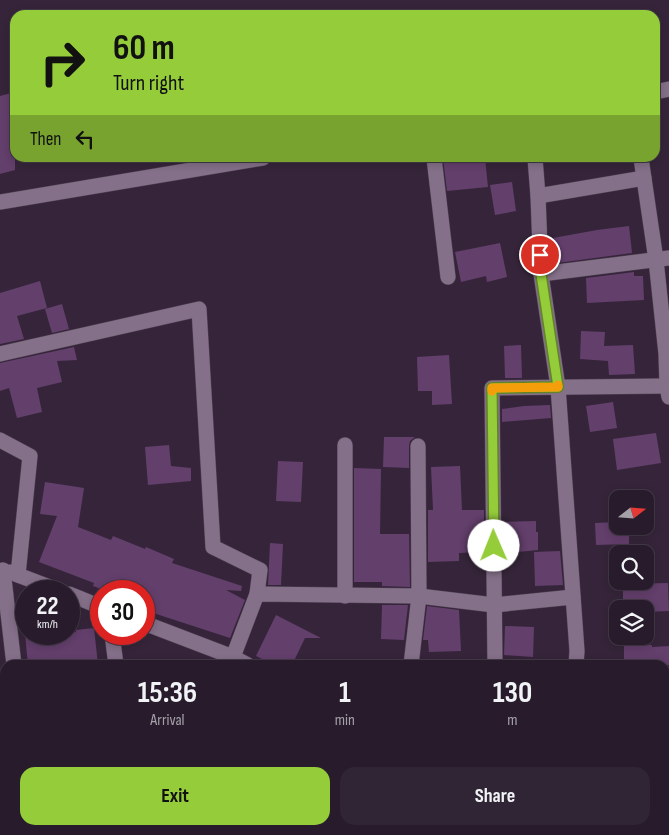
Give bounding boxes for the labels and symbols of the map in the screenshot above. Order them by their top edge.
pin [519,234,561,276]
north arrow [609,490,654,535]
position arrow [467,519,519,571]
speed limit sign: 30 [90,580,155,645]

